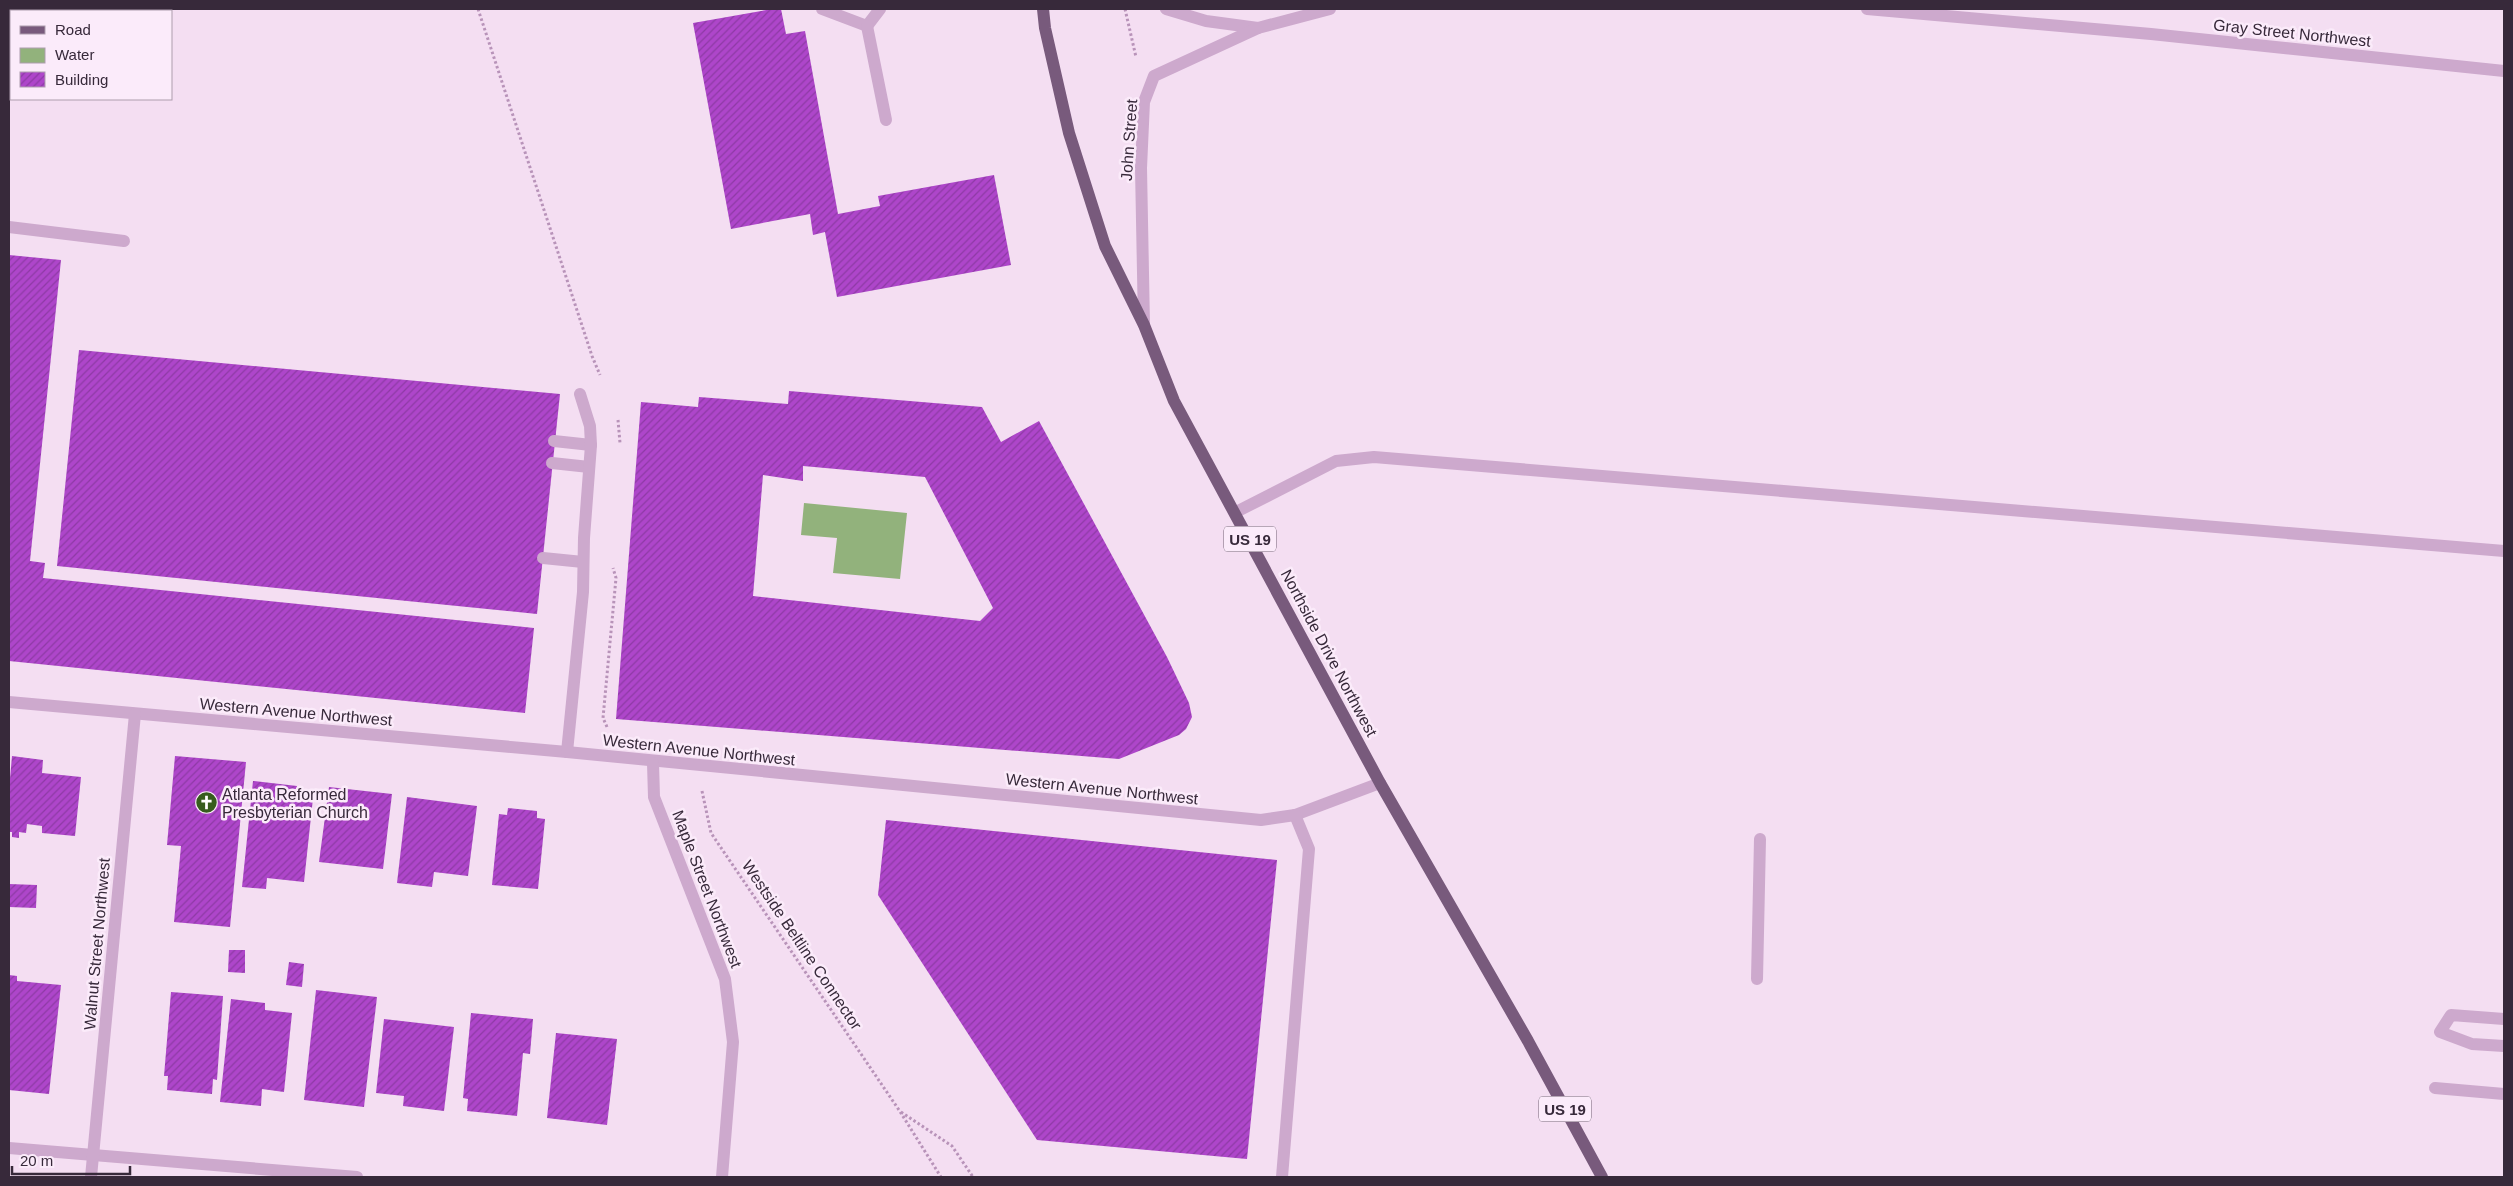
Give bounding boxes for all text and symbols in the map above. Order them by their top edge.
legend [10,10,172,100]
street label: Gray Street Northwest [2212,16,2372,50]
text: Road [55,21,91,38]
text: Water [55,46,94,63]
text: Building [55,71,108,88]
street label: John Street [1118,98,1140,181]
road number: US 19 [1224,526,1276,552]
street label: Northside Drive Northwest [1278,567,1381,740]
street label: Western Avenue Northwest [199,695,394,729]
street label: Western Avenue Northwest [602,731,797,769]
street label: Western Avenue Northwest [1005,770,1200,808]
place label: Atlanta Reformed Presbyterian Church [222,786,368,821]
church icon: Atlanta Reformed Presbyterian Church [194,791,218,815]
street label: Maple Street Northwest [669,808,745,971]
street label: Walnut Street Northwest [81,857,113,1031]
street label: Westside Beltline Connector [739,857,866,1033]
road number: US 19 [1539,1096,1591,1122]
scale bar [12,1144,130,1176]
text: 20 m [20,1152,53,1169]

